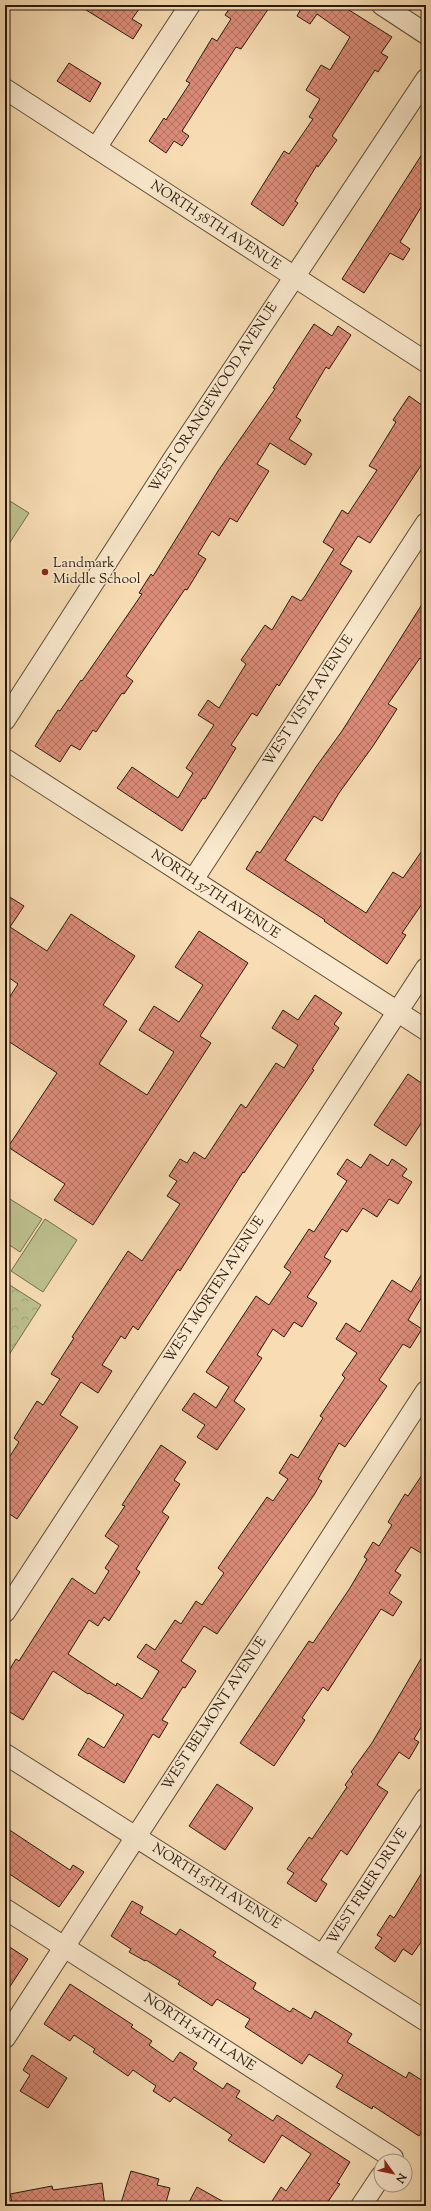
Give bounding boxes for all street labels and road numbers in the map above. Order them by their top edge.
street label: NORTH 58TH AVENUE [146,176,285,276]
street label: WEST ORANGEWOOD AVENUE [145,299,283,497]
street label: WEST VISTA AVENUE [259,631,359,770]
street label: NORTH 57TH AVENUE [146,846,284,945]
street label: WEST MORTEN AVENUE [160,1212,270,1367]
street label: WEST BELMONT AVENUE [158,1633,273,1795]
street label: WEST FRIER DRIVE [323,1825,413,1949]
street label: NORTH 55TH AVENUE [148,1839,285,1935]
street label: NORTH 54TH LANE [139,1989,259,2077]

